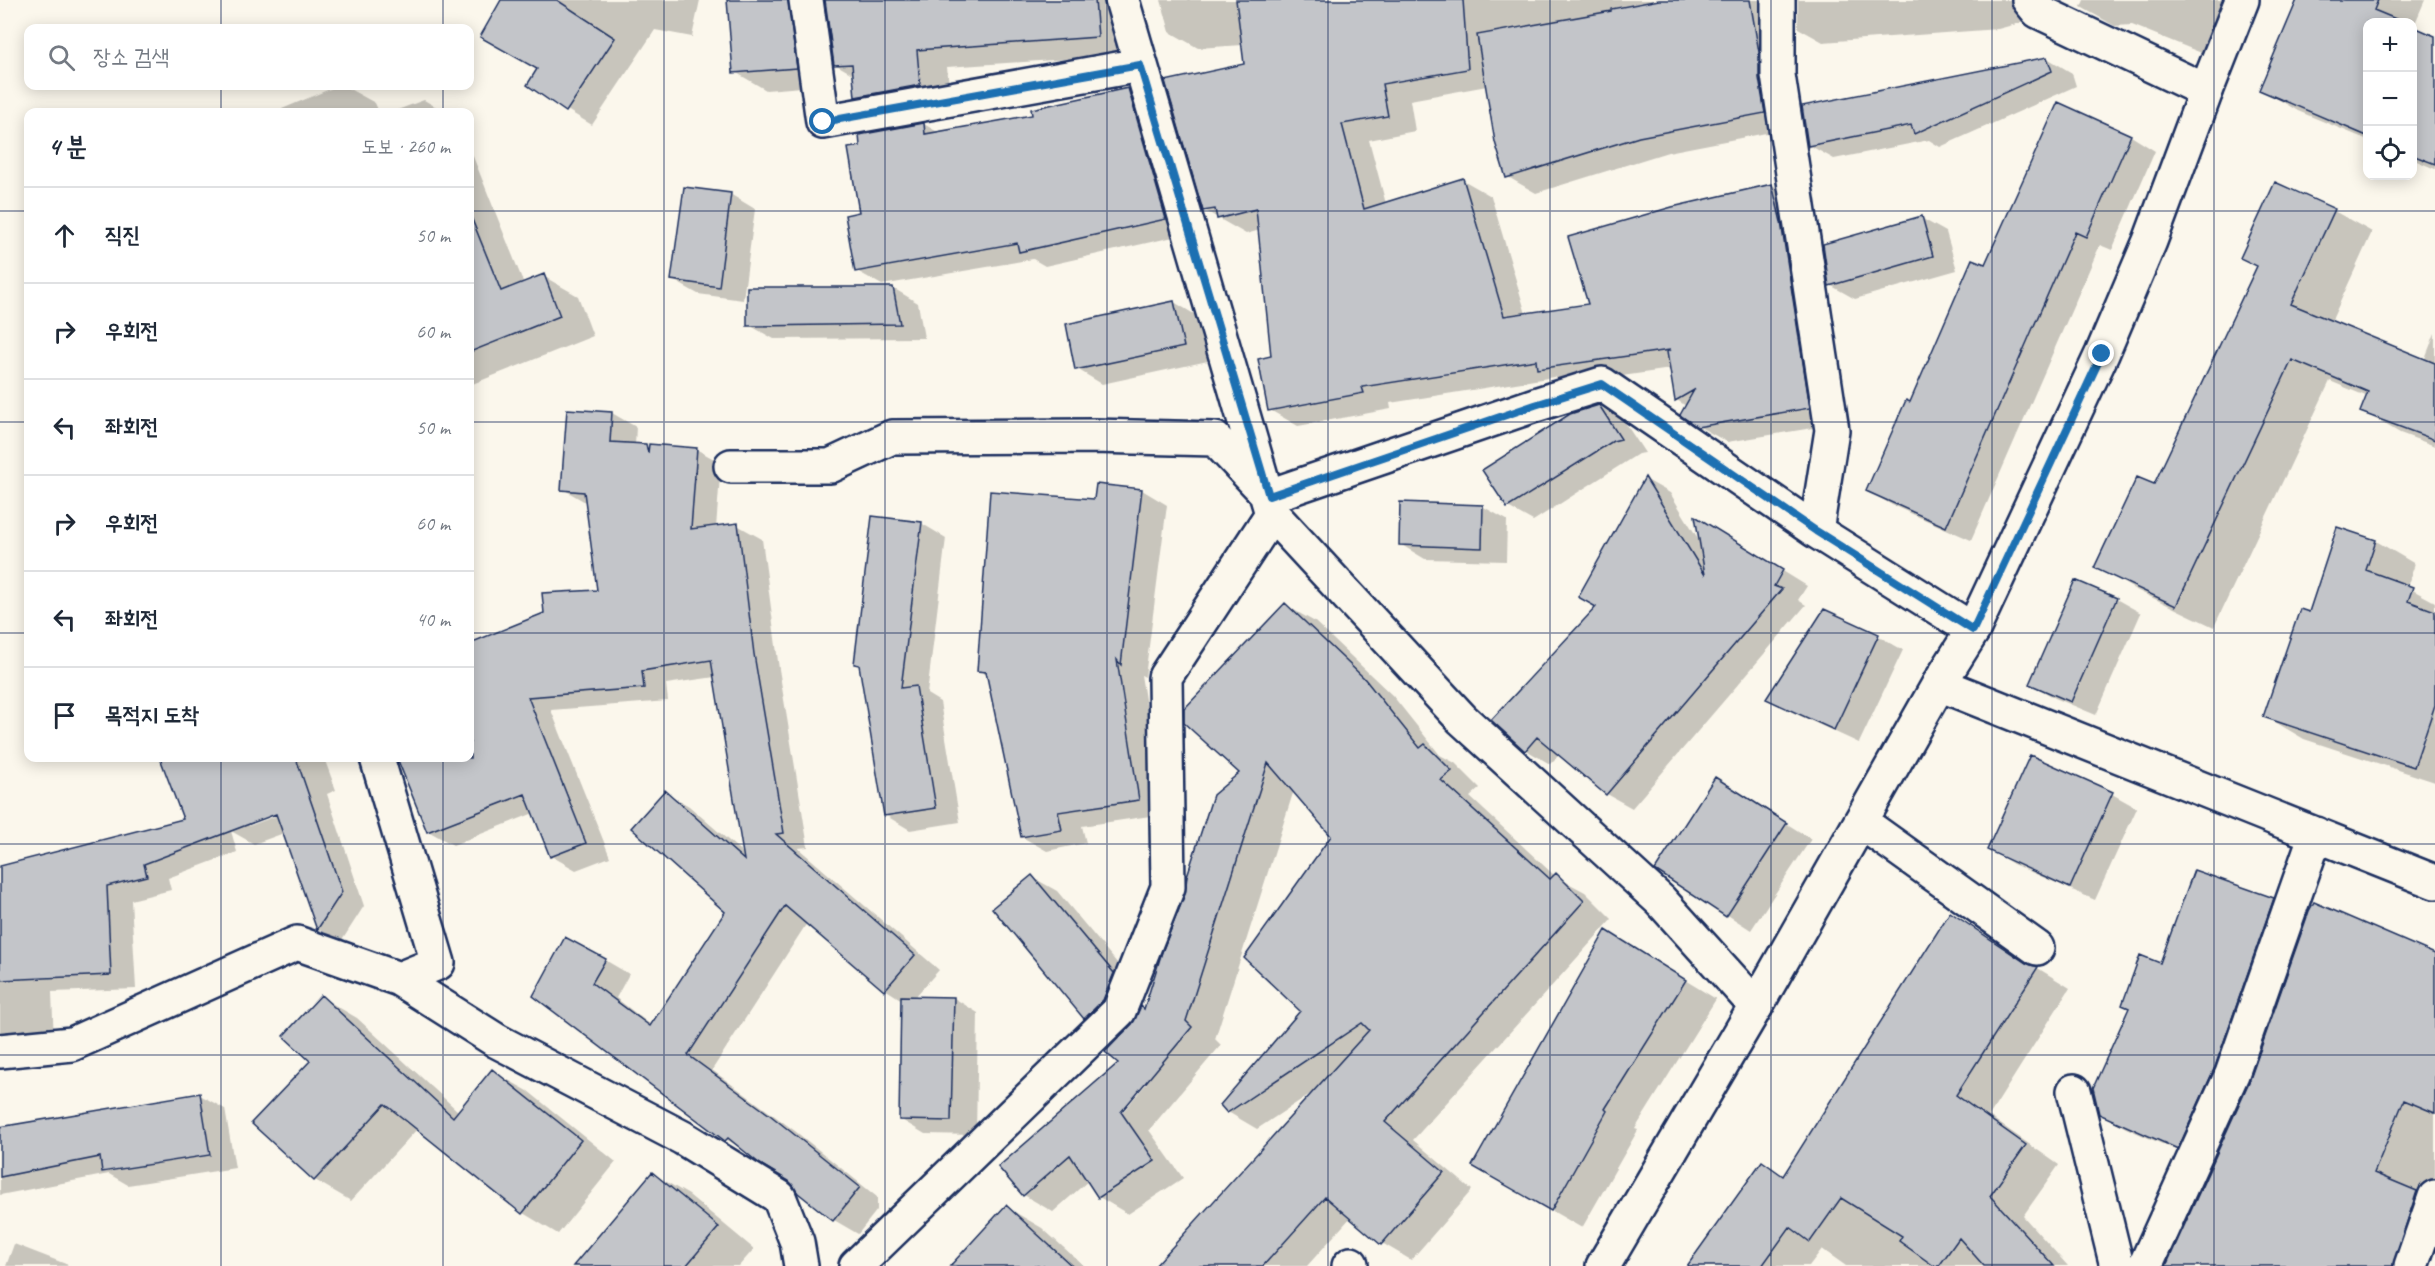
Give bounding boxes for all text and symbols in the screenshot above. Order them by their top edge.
map controls [2363,18,2417,180]
button: + [2363,18,2417,72]
search box [24,24,474,90]
icon: search [45,41,78,74]
text: 장소 검색 [93,43,169,71]
button: − [2363,72,2417,126]
route start [809,108,835,134]
button: locate [2363,126,2417,180]
text: 4 분 [48,130,87,163]
text: 도보 · 260 m [361,134,450,159]
icon: ahead [48,219,81,252]
text: 직진 [105,221,140,249]
text: 50 m [416,223,450,248]
icon: right [48,315,81,348]
text: 우회전 [105,317,158,345]
text: 60 m [416,319,450,344]
route end [2088,340,2114,366]
icon: left [48,411,81,444]
text: 좌회전 [105,413,158,441]
text: 50 m [416,415,450,440]
icon: right [48,507,81,540]
text: 우회전 [105,509,158,537]
text: 60 m [416,511,450,536]
icon: left [48,603,81,636]
text: 좌회전 [105,605,158,633]
text: 40 m [416,607,450,632]
icon: arrive [48,699,81,732]
text: 목적지 도착 [105,701,199,729]

